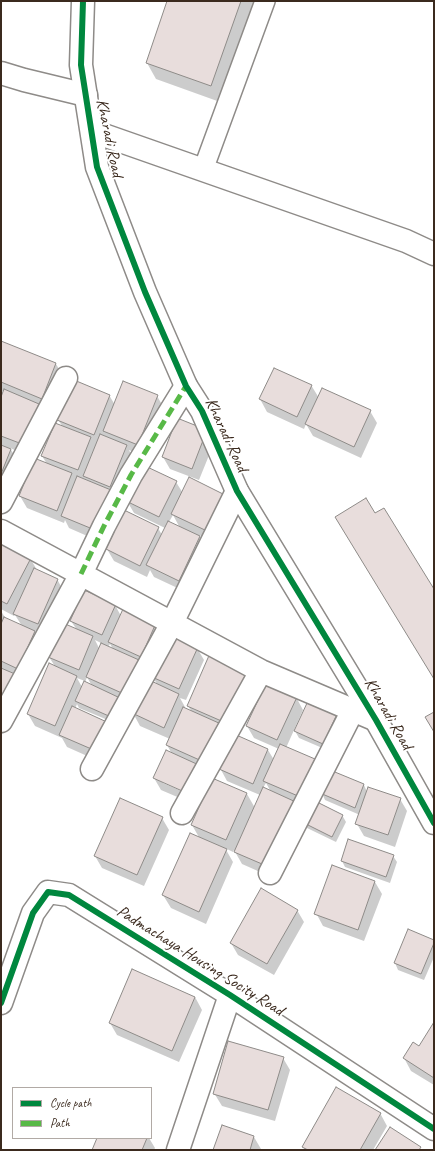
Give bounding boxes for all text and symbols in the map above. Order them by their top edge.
street label: Kharadi Road [91,97,127,179]
street label: Kharadi Road [200,395,252,475]
street label: Kharadi Road [359,675,417,753]
street label: Padmachaya Housing Socity Road [113,901,287,1021]
legend [12,1087,152,1139]
text: Cycle path [50,1095,92,1111]
text: Path [50,1115,70,1131]

